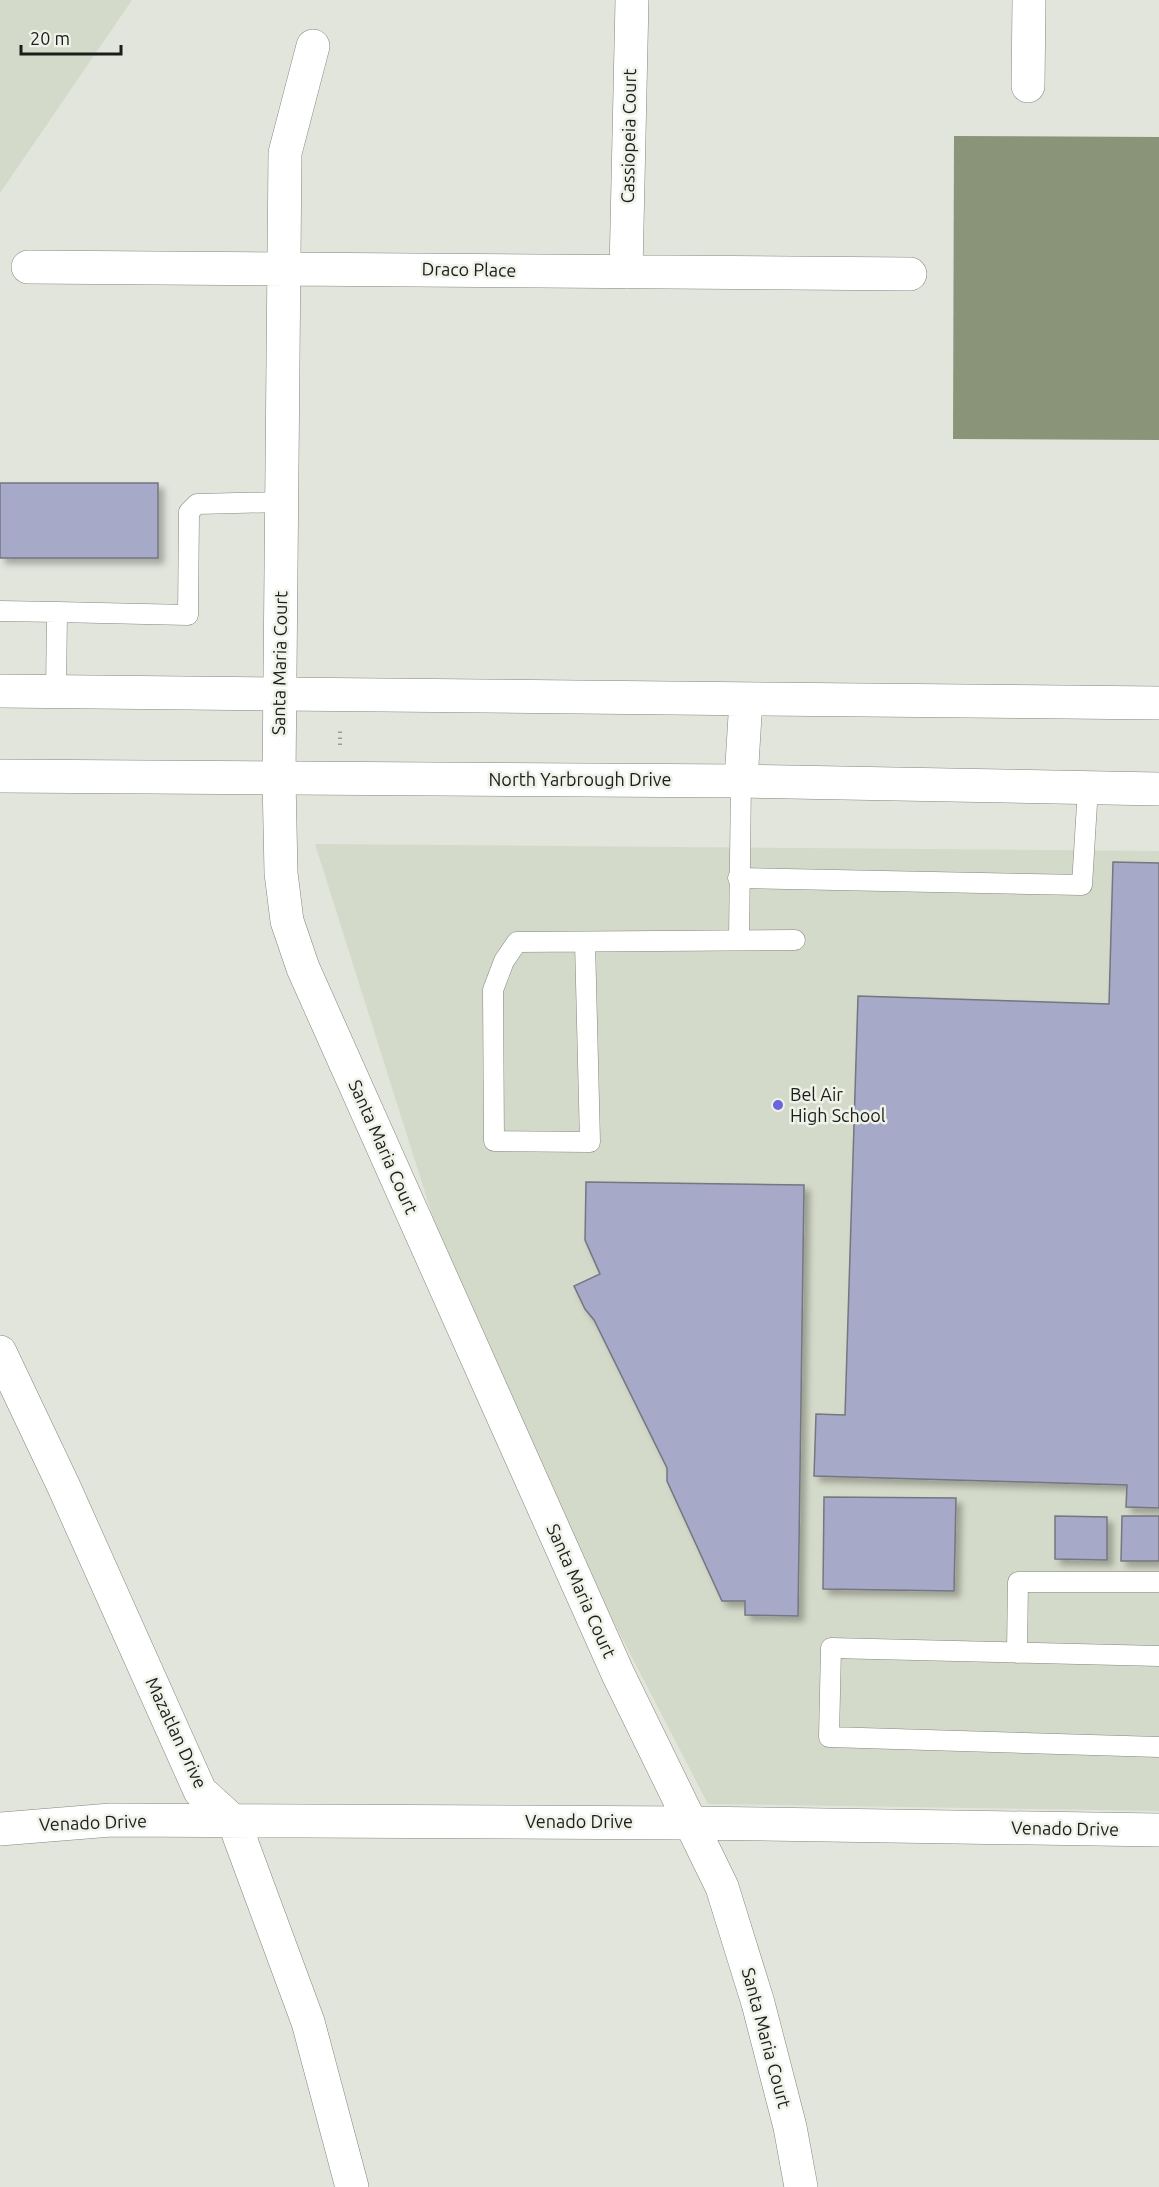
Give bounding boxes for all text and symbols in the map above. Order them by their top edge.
scale bar [21,18,122,56]
text: 20 m [30,28,70,48]
street label: Cassiopeia Court [617,68,639,204]
street label: Draco Place [421,258,517,280]
street label: Santa Maria Court [268,591,290,735]
street label: North Yarbrough Drive [489,769,672,789]
street label: Santa Maria Court [345,1076,422,1217]
place label: Bel Air High School [790,1084,886,1125]
marker: Bel Air High School [771,1098,785,1112]
street label: Santa Maria Court [543,1520,620,1661]
street label: Mazatlan Drive [142,1674,211,1791]
street label: Venado Drive [39,1810,147,1834]
street label: Venado Drive [525,1811,633,1831]
street label: Venado Drive [1011,1817,1119,1839]
street label: Santa Maria Court [739,1965,795,2110]

